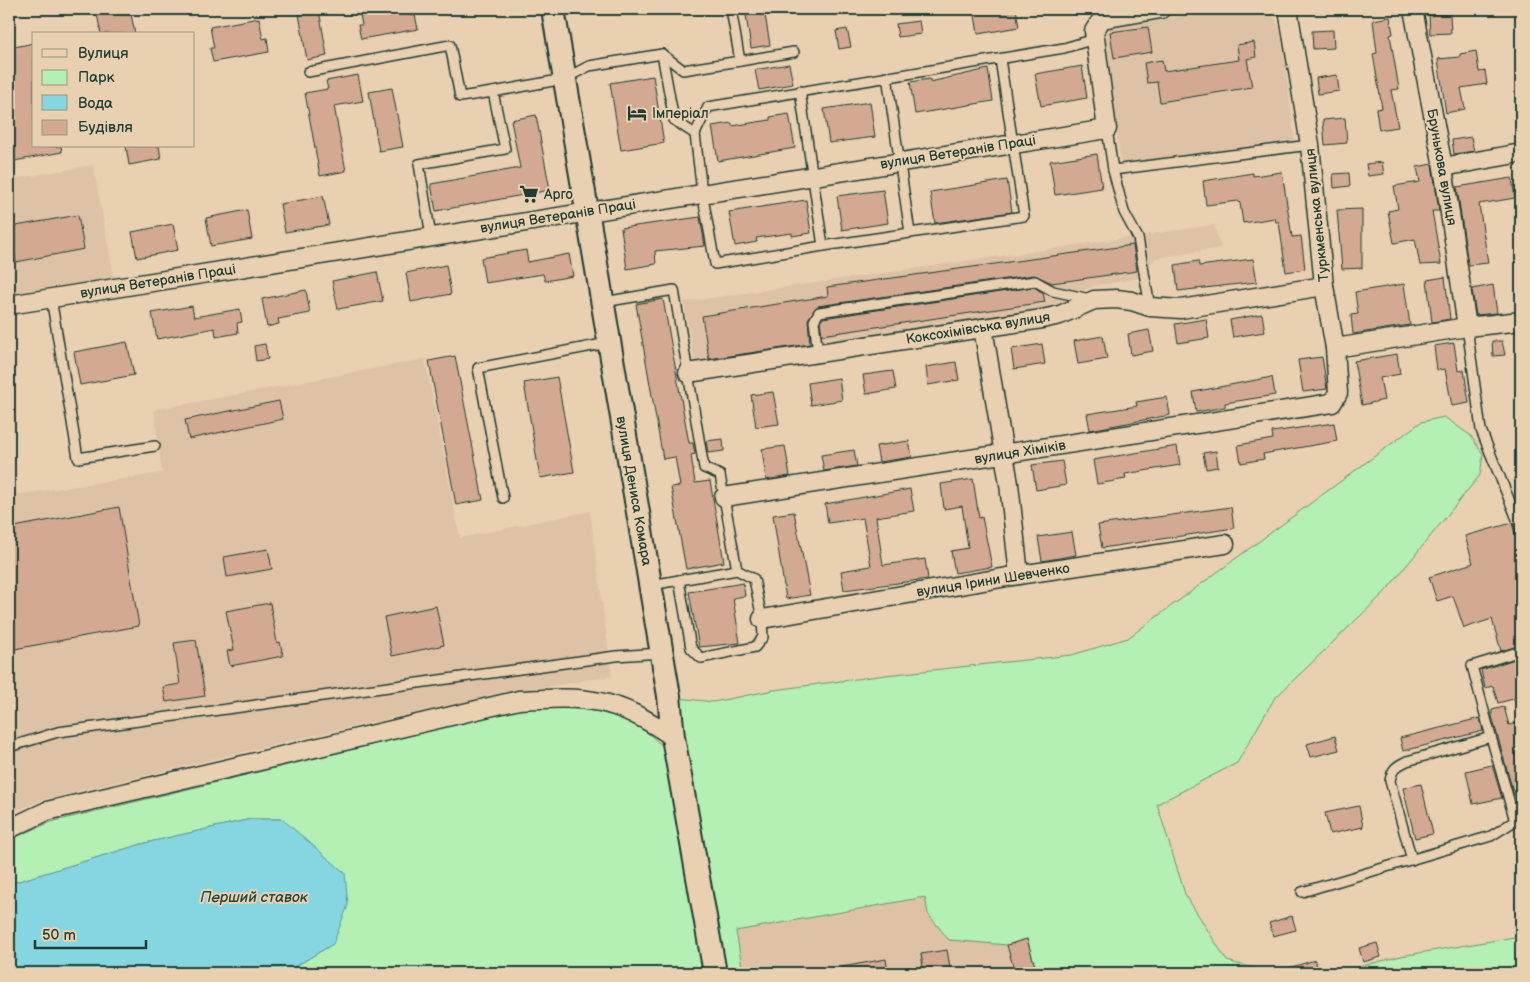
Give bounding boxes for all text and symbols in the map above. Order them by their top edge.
legend [32,32,195,148]
text: Вулиця [78,44,129,63]
text: Парк [78,68,115,87]
text: Вода [78,94,113,113]
hotel icon: Імперіал [626,102,648,124]
place label: Імперіал [652,105,709,122]
street label: Брунькова вулиця [1423,107,1461,227]
text: Будівля [78,118,133,137]
street label: вулиця Ветеранів Праці [879,131,1037,173]
street label: Туркменська вулиця [1302,148,1332,282]
supermarket icon: Арго [518,183,540,205]
place label: Арго [543,186,573,203]
street label: вулиця Ветеранів Праці [479,195,637,237]
street label: вулиця Ветеранів Праці [79,260,237,302]
street label: Коксохімівська вулиця [905,308,1052,348]
street label: вулиця Дениса Комара [612,415,656,568]
street label: вулиця Хіміків [973,436,1067,468]
street label: вулиця Ірини Шевченко [915,560,1071,600]
water label: Перший ставок [200,888,309,907]
scale bar [35,917,146,949]
text: 50 m [42,926,76,945]

